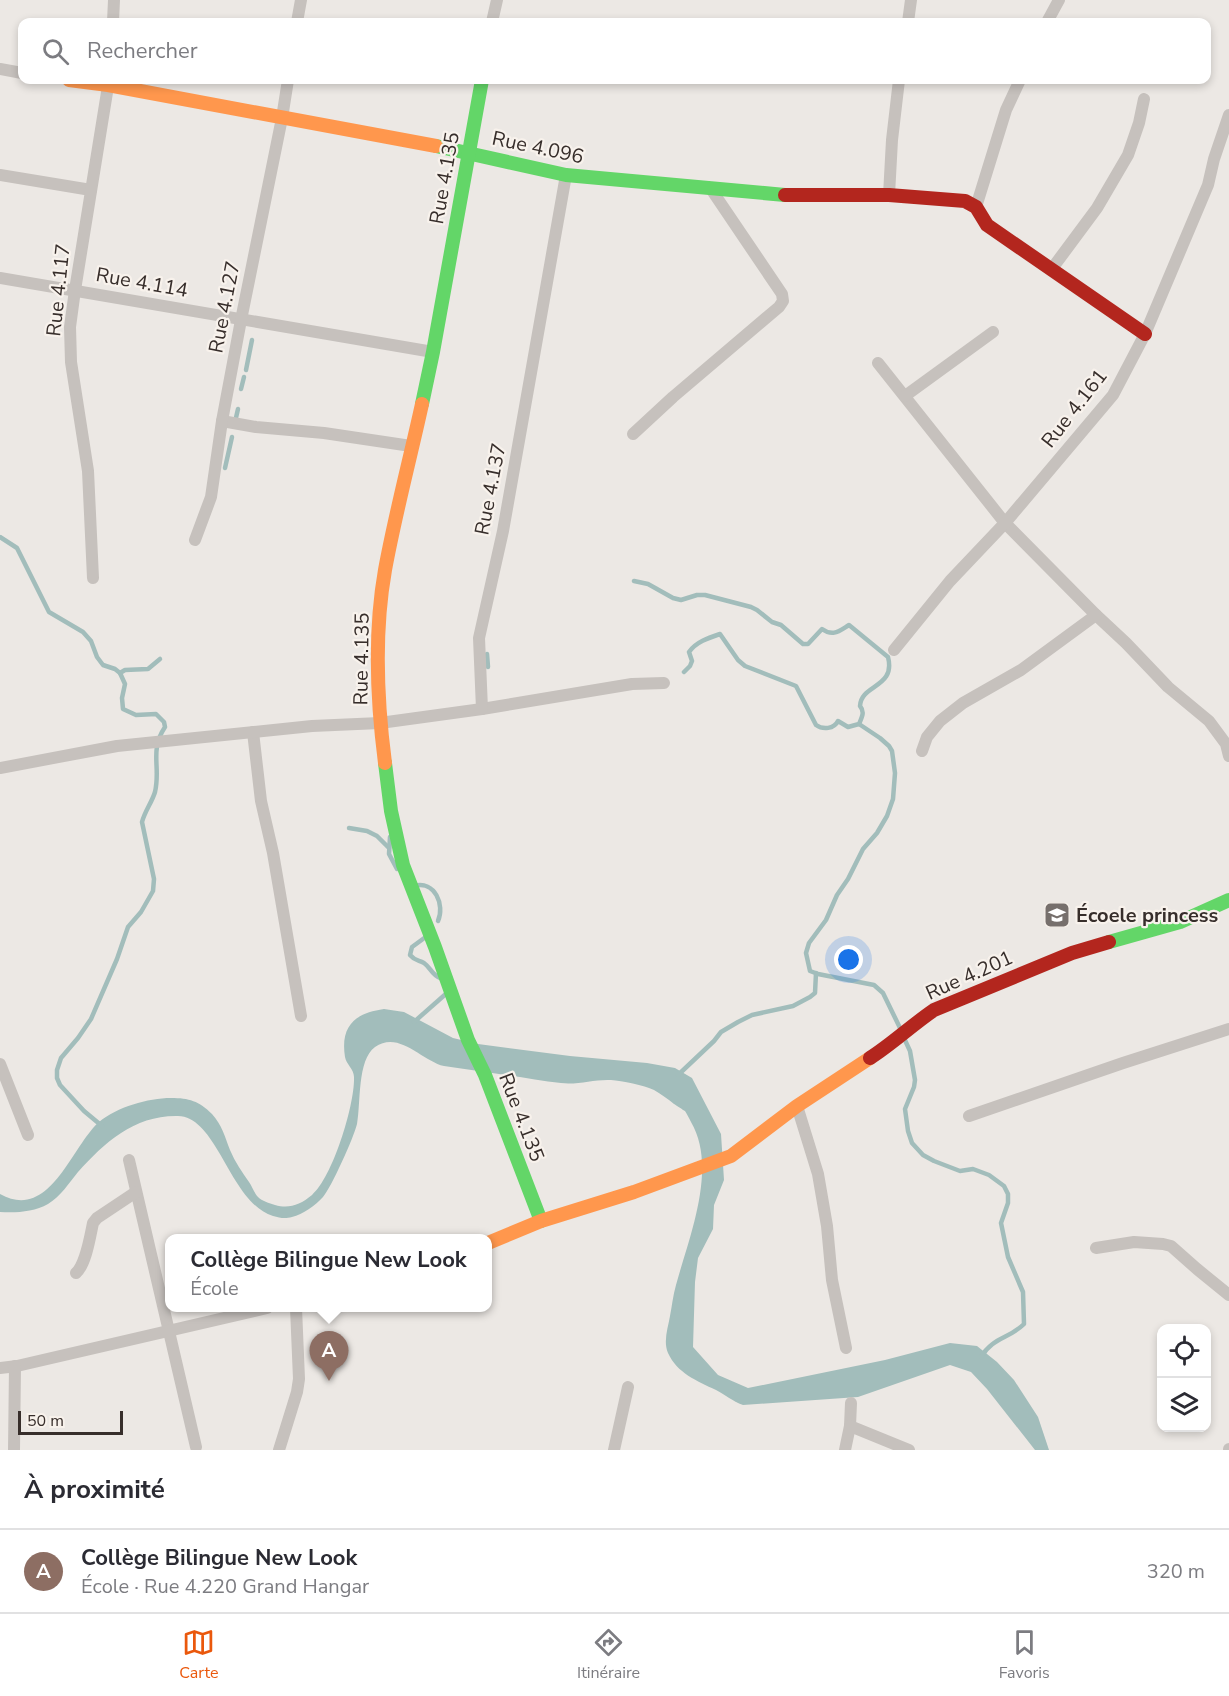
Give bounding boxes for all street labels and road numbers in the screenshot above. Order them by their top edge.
street label: Rue 4.096 [490,125,586,170]
street label: Rue 4.135 [423,130,466,226]
street label: Rue 4.117 [40,242,77,338]
street label: Rue 4.127 [202,259,247,355]
street label: Rue 4.114 [94,261,190,304]
street label: Rue 4.161 [1035,363,1114,453]
street label: Rue 4.137 [468,441,513,537]
street label: Rue 4.135 [347,612,376,706]
street label: Rue 4.201 [921,944,1017,1007]
street label: Rue 4.135 [492,1069,551,1165]

